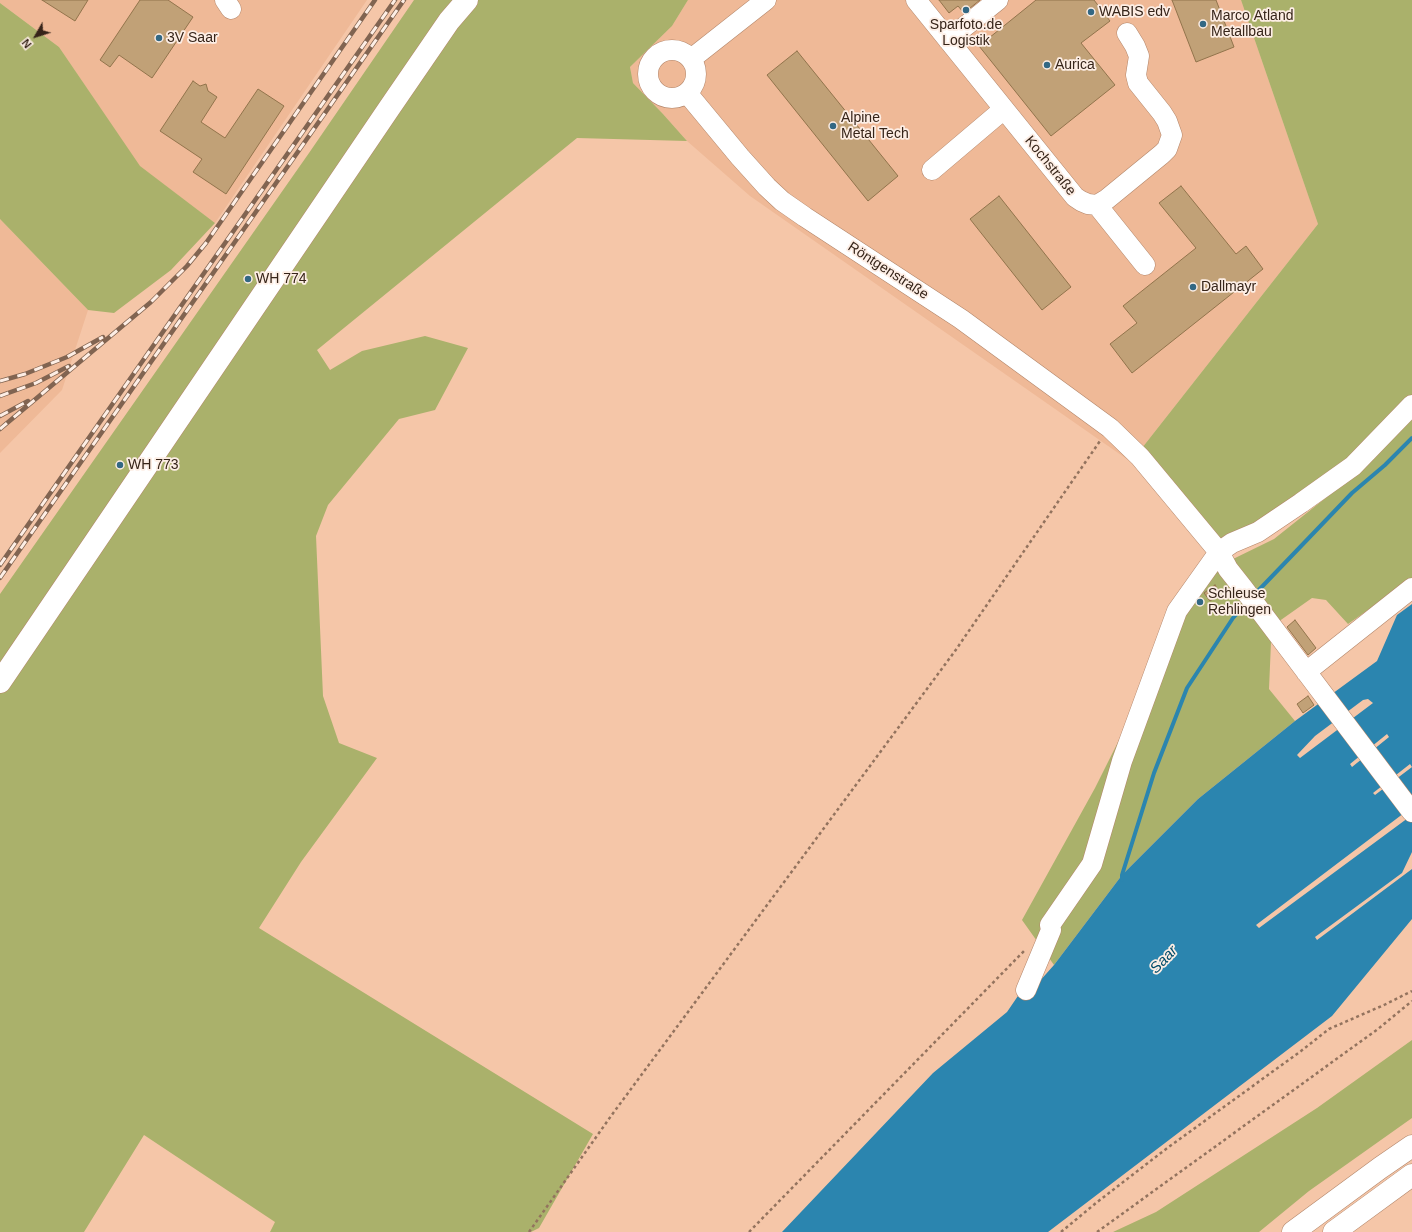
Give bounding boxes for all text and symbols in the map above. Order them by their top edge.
place label: WABIS edv [1099,4,1170,20]
marker: Sparfoto.de Logistik [961,5,971,15]
marker: WABIS edv [1086,7,1096,17]
place label: Marco Atland Metallbau [1211,8,1293,40]
north arrow [16,16,56,56]
place label: Sparfoto.de Logistik [930,17,1002,50]
marker: Marco Atland Metallbau [1198,19,1208,29]
place label: 3V Saar [167,30,218,46]
marker: 3V Saar [154,33,164,43]
text: N [20,37,34,50]
place label: Aurica [1055,57,1095,73]
marker: Aurica [1042,60,1052,70]
place label: Alpine Metal Tech [841,110,909,142]
marker: Alpine Metal Tech [828,121,838,131]
street label: Kochstraße [1021,133,1079,199]
street label: Röntgenstraße [845,239,931,303]
place label: WH 774 [256,271,307,287]
marker: WH 774 [243,274,253,284]
place label: Dallmayr [1201,279,1256,295]
marker: Dallmayr [1188,282,1198,292]
place label: WH 773 [128,457,179,473]
marker: WH 773 [115,460,125,470]
place label: Schleuse Rehlingen [1208,586,1271,618]
marker: Schleuse Rehlingen [1195,597,1205,607]
water label: Saar [1147,942,1181,978]

